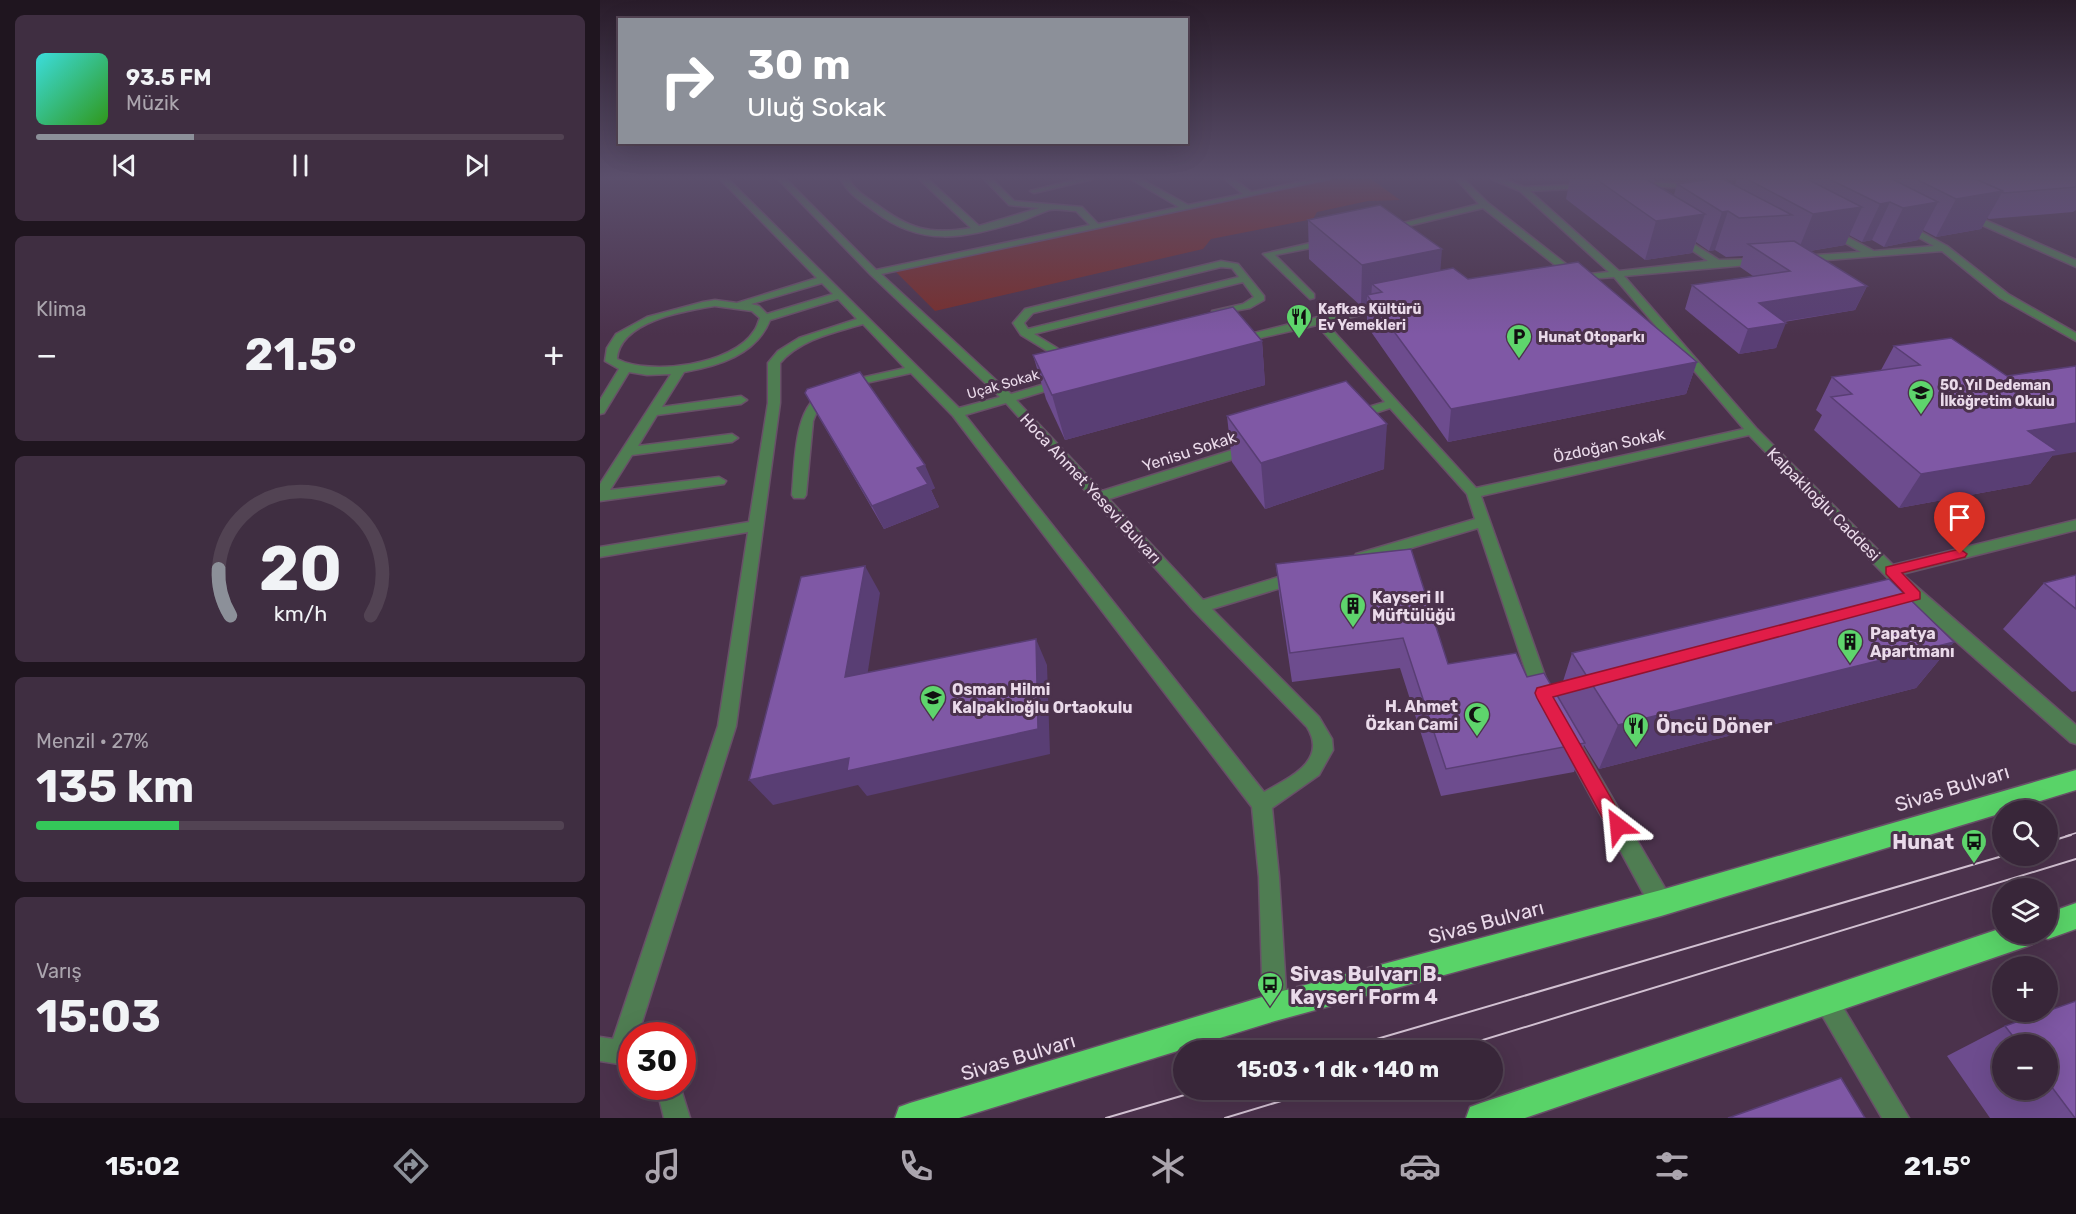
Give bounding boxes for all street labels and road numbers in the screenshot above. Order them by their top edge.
street label: Uçak Sokak [965,366,1042,403]
street label: Hoca Ahmet Yesevi Bulvarı [1016,409,1165,567]
street label: Özdoğan Sokak [1551,424,1668,467]
street label: Yenisu Sokak [1140,427,1239,476]
street label: Kalpaklıoğlu Caddesi [1763,444,1884,565]
street label: Sivas Bulvarı [1892,759,2012,817]
street label: Sivas Bulvarı [1426,895,1546,949]
street label: Sivas Bulvarı [958,1028,1078,1086]

